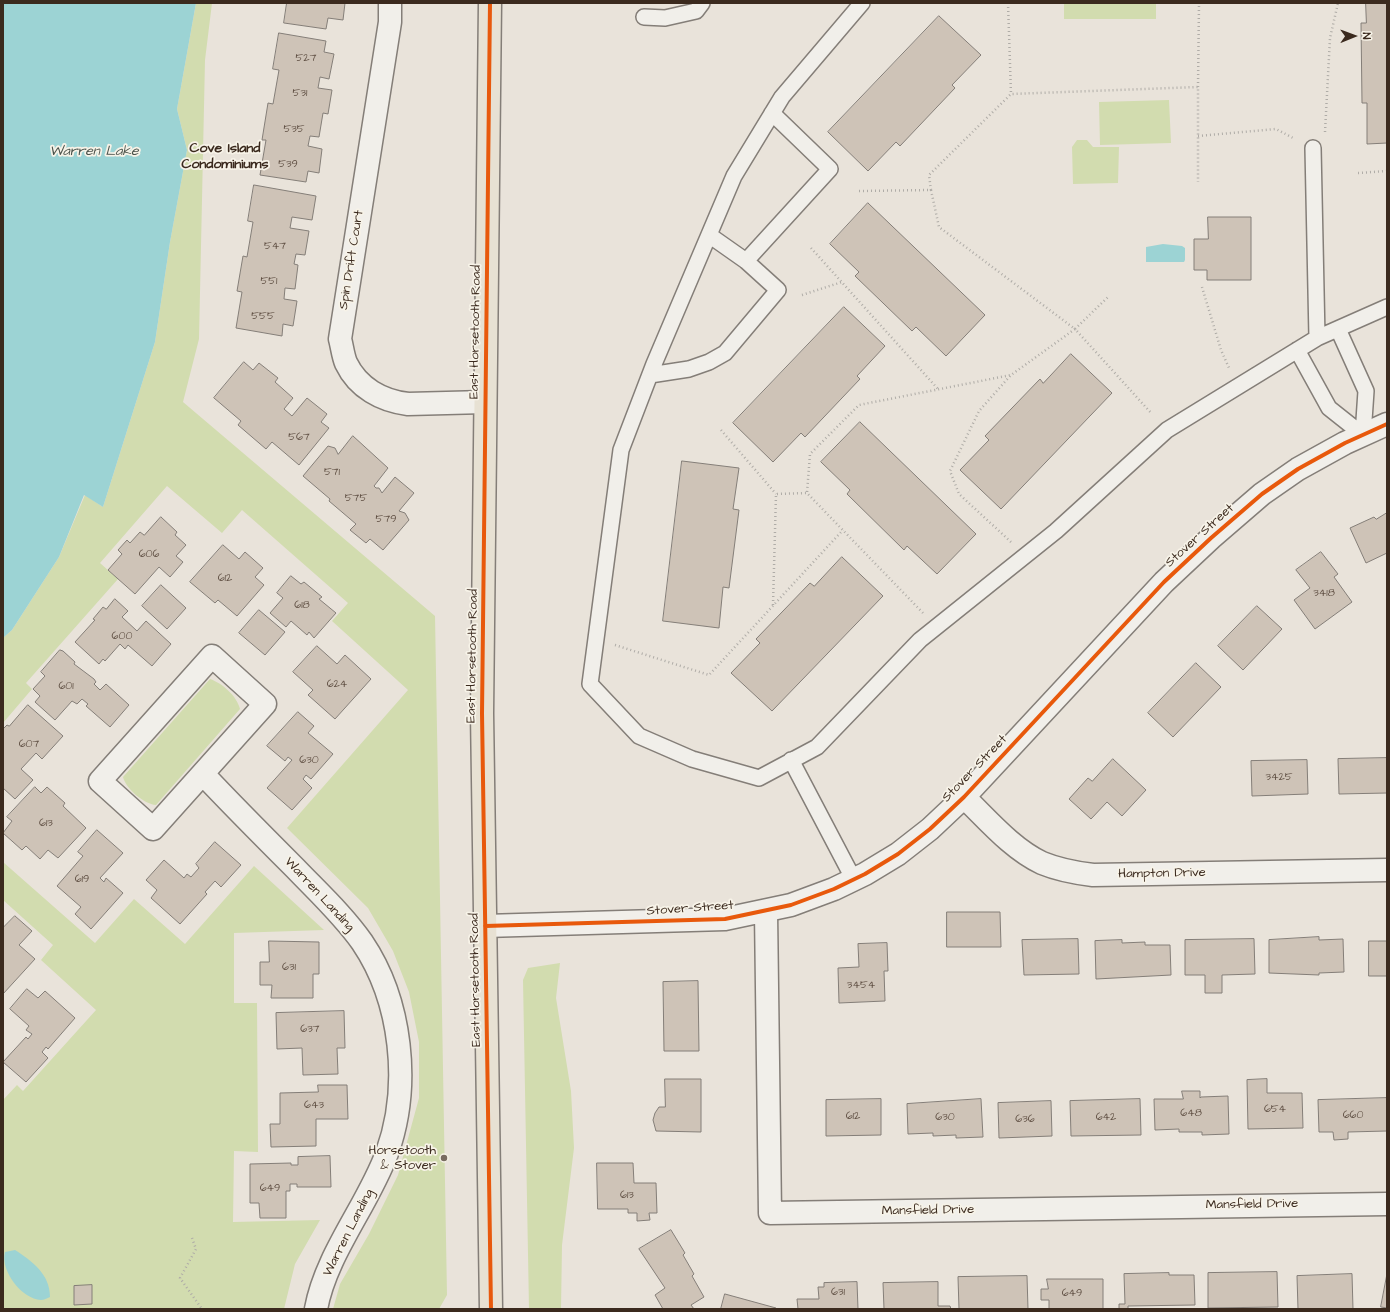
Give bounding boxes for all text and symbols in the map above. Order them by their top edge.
north arrow [1334,16,1374,56]
text: N [1359,32,1374,39]
house number: 527 [296,52,316,66]
house number: 531 [293,87,307,101]
house number: 535 [283,123,305,137]
district label: Cove Island Condominiums [181,141,269,174]
water label: Warren Lake [50,144,138,160]
house number: 539 [278,158,298,172]
street label: Spin Drift Court [336,209,368,311]
house number: 547 [264,240,286,254]
street label: East Horsetooth Road [467,265,485,399]
house number: 551 [261,275,277,289]
house number: 555 [251,310,275,324]
house number: 567 [288,431,310,445]
house number: 571 [324,466,340,480]
house number: 575 [345,492,367,506]
street label: Stover Street [1162,501,1238,571]
house number: 579 [376,513,396,527]
house number: 606 [139,548,159,562]
house number: 612 [218,572,232,586]
house number: 3418 [1313,587,1335,601]
street label: East Horsetooth Road [464,589,482,723]
house number: 618 [294,599,310,613]
house number: 600 [112,630,132,644]
house number: 624 [327,678,347,692]
house number: 601 [58,680,74,694]
street label: Stover Street [939,732,1011,806]
house number: 607 [19,738,39,752]
house number: 630 [299,754,319,768]
house number: 3425 [1265,771,1293,785]
house number: 613 [39,817,53,831]
street label: Warren Landing [281,855,357,935]
street label: Hampton Drive [1118,865,1206,883]
house number: 619 [75,873,89,887]
street label: Stover Street [646,898,734,920]
street label: East Horsetooth Road [467,913,485,1047]
house number: 631 [282,961,296,975]
house number: 3454 [847,979,875,993]
house number: 637 [300,1023,320,1037]
house number: 643 [304,1099,324,1113]
house number: 654 [1264,1103,1286,1117]
house number: 648 [1180,1107,1202,1121]
house number: 660 [1343,1109,1363,1123]
house number: 612 [846,1110,860,1124]
house number: 630 [935,1111,955,1125]
house number: 642 [1096,1111,1116,1125]
house number: 636 [1015,1113,1035,1127]
place label: Horsetooth & Stover [369,1143,436,1174]
marker: Horsetooth & Stover [439,1153,449,1163]
house number: 649 [260,1182,280,1196]
street label: Warren Landing [320,1187,378,1279]
house number: 613 [620,1189,634,1203]
street label: Mansfield Drive [1206,1196,1298,1214]
street label: Mansfield Drive [882,1202,974,1220]
house number: 631 [831,1286,845,1300]
house number: 649 [1062,1287,1082,1301]

